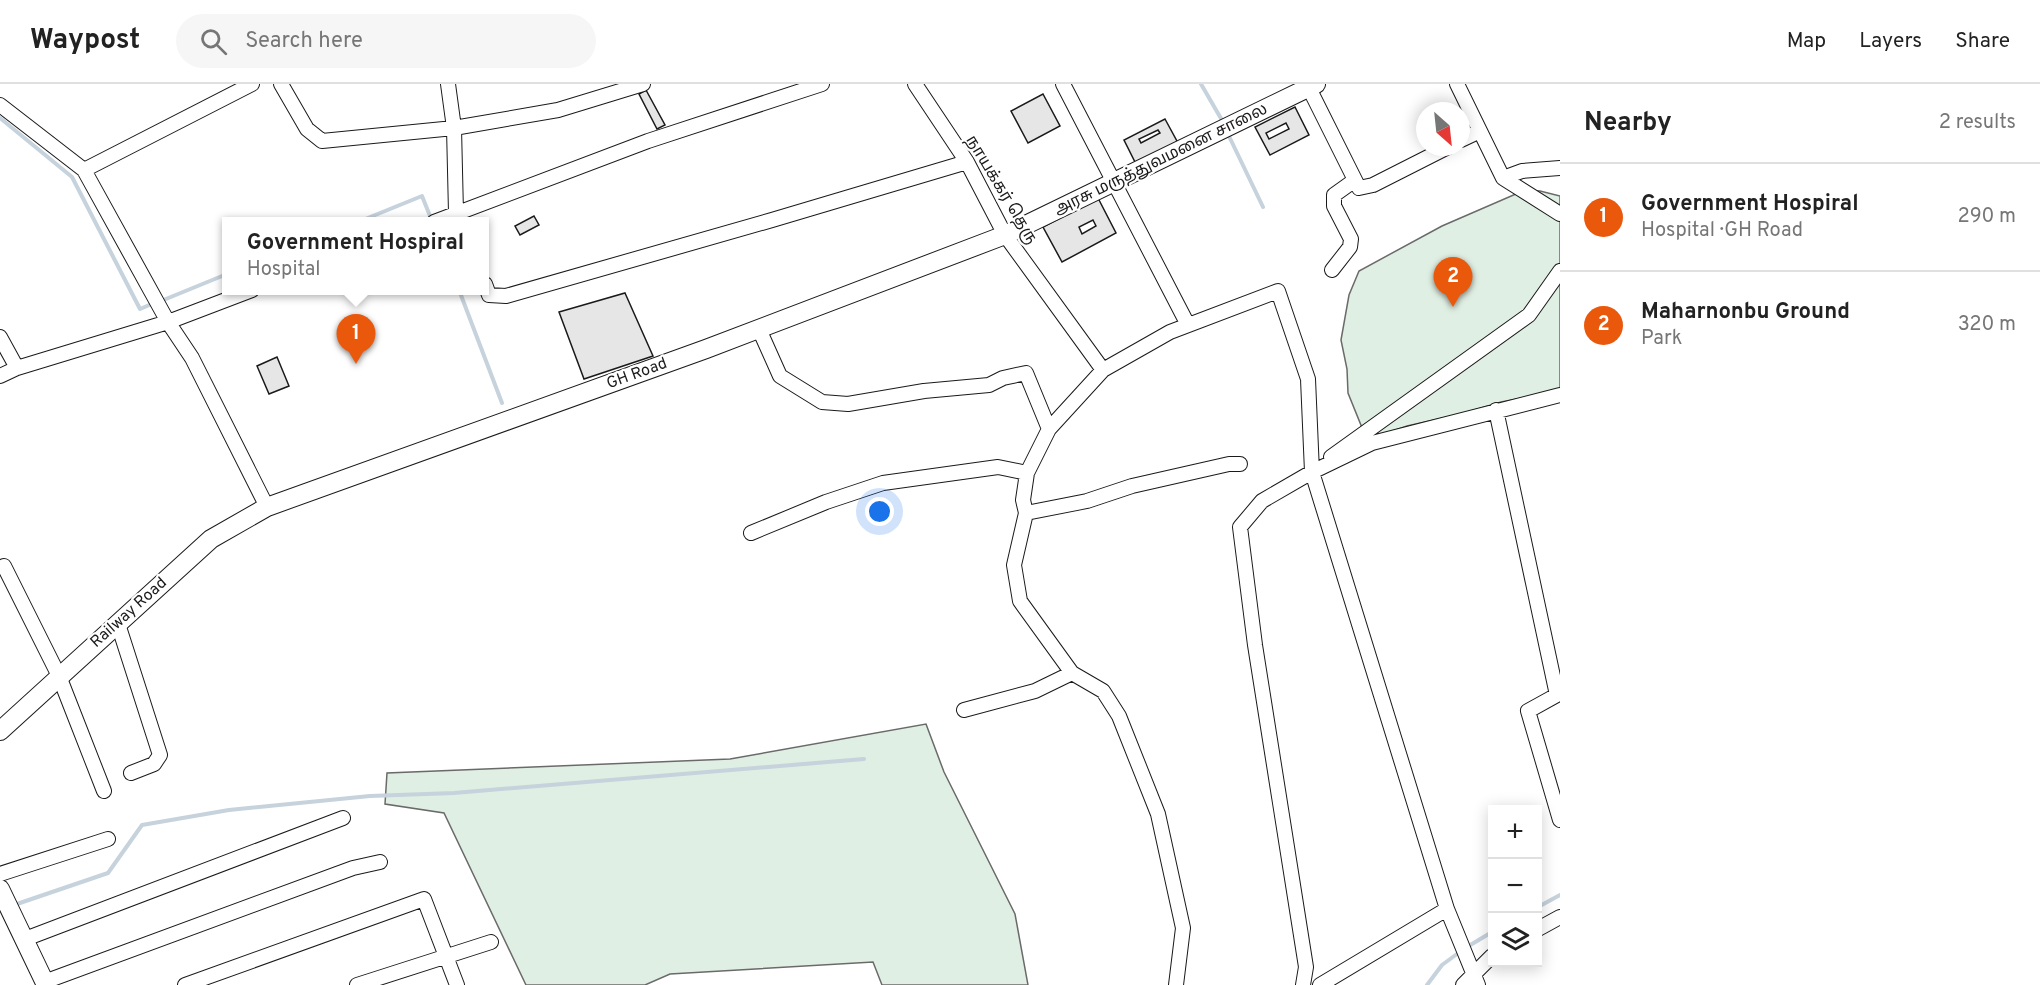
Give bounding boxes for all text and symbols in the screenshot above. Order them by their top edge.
search box [176,14,596,68]
text: Waypost [30,23,140,59]
icon: search [197,25,230,58]
text: Search here [245,28,363,55]
text: Map [1787,28,1826,55]
text: Layers [1859,28,1922,55]
text: Share [1955,28,2010,55]
street label: அரசு மருத்துவமனை சாலை [1051,100,1271,220]
north arrow [1416,102,1470,156]
text: Nearby [1584,107,1672,140]
text: 2 results [1939,110,2016,136]
street label: நாயக்கர் தெரு [961,132,1041,248]
text: Government Hospiral [1641,191,1859,218]
text: 1 [1600,204,1608,230]
text: 290 m [1958,204,2016,230]
popup [222,217,489,295]
text: Hospital · GH Road [1641,218,1803,244]
text: Government Hospiral [247,230,464,257]
text: Hospital [247,257,321,283]
pin: 2 [1434,258,1472,307]
text: Maharnonbu Ground [1641,299,1850,326]
text: 2 [1597,312,1610,338]
text: 320 m [1958,312,2016,338]
pin: 1 [336,314,376,364]
text: Park [1641,326,1682,352]
street label: GH Road [604,354,670,394]
your location [865,497,894,526]
street label: Railway Road [87,573,171,653]
map controls [1488,805,1542,967]
button: + [1488,805,1542,859]
button: − [1488,859,1542,913]
button: layers [1488,913,1542,967]

